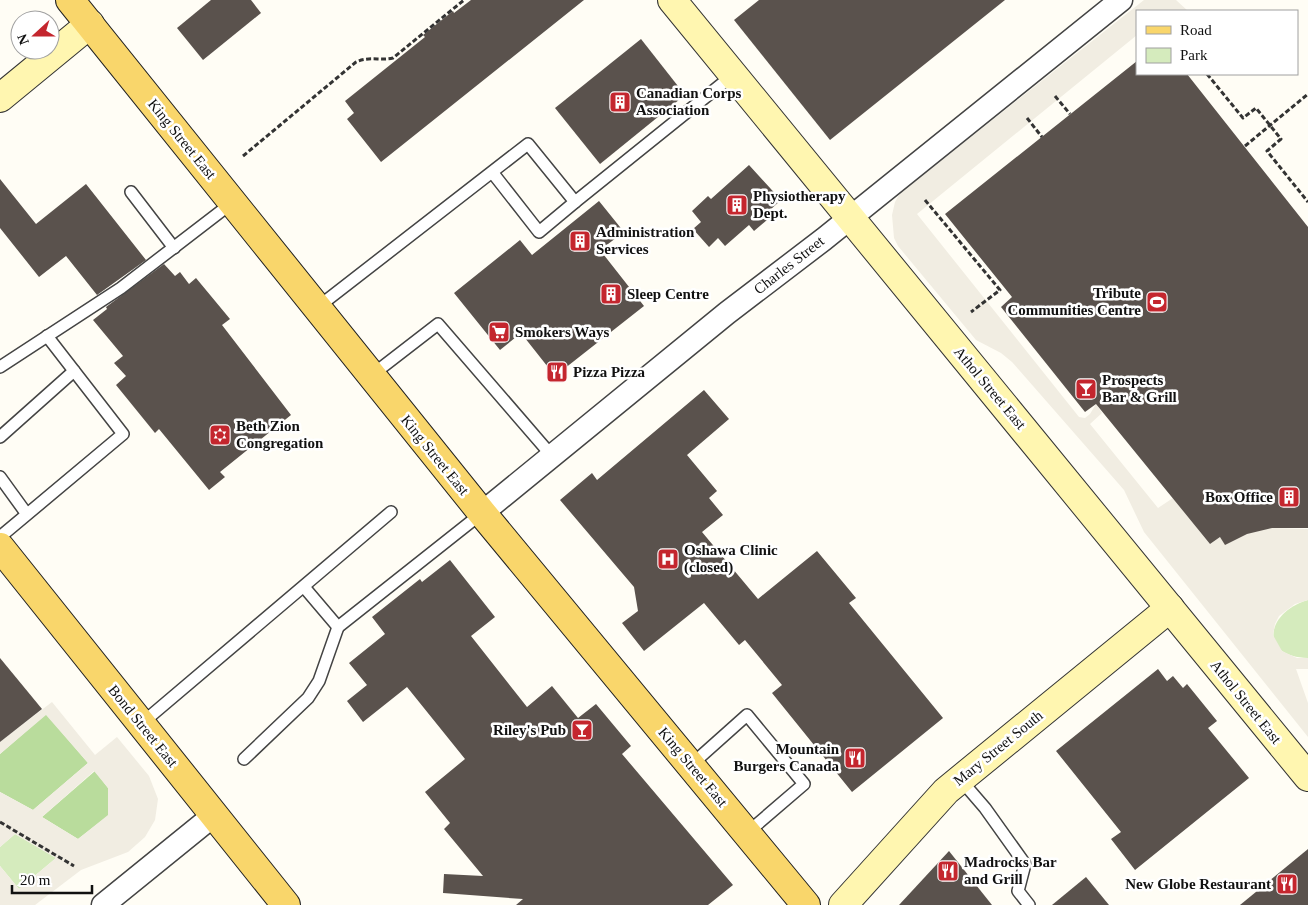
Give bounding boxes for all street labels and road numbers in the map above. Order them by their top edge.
street label: King Street East [145,96,220,183]
street label: Charles Street [751,232,828,297]
street label: Athol Street East [951,344,1030,433]
street label: King Street East [398,412,473,499]
street label: Athol Street East [1208,657,1285,748]
street label: Bond Street East [105,682,181,771]
street label: Mary Street South [950,707,1046,789]
street label: King Street East [655,724,731,810]

